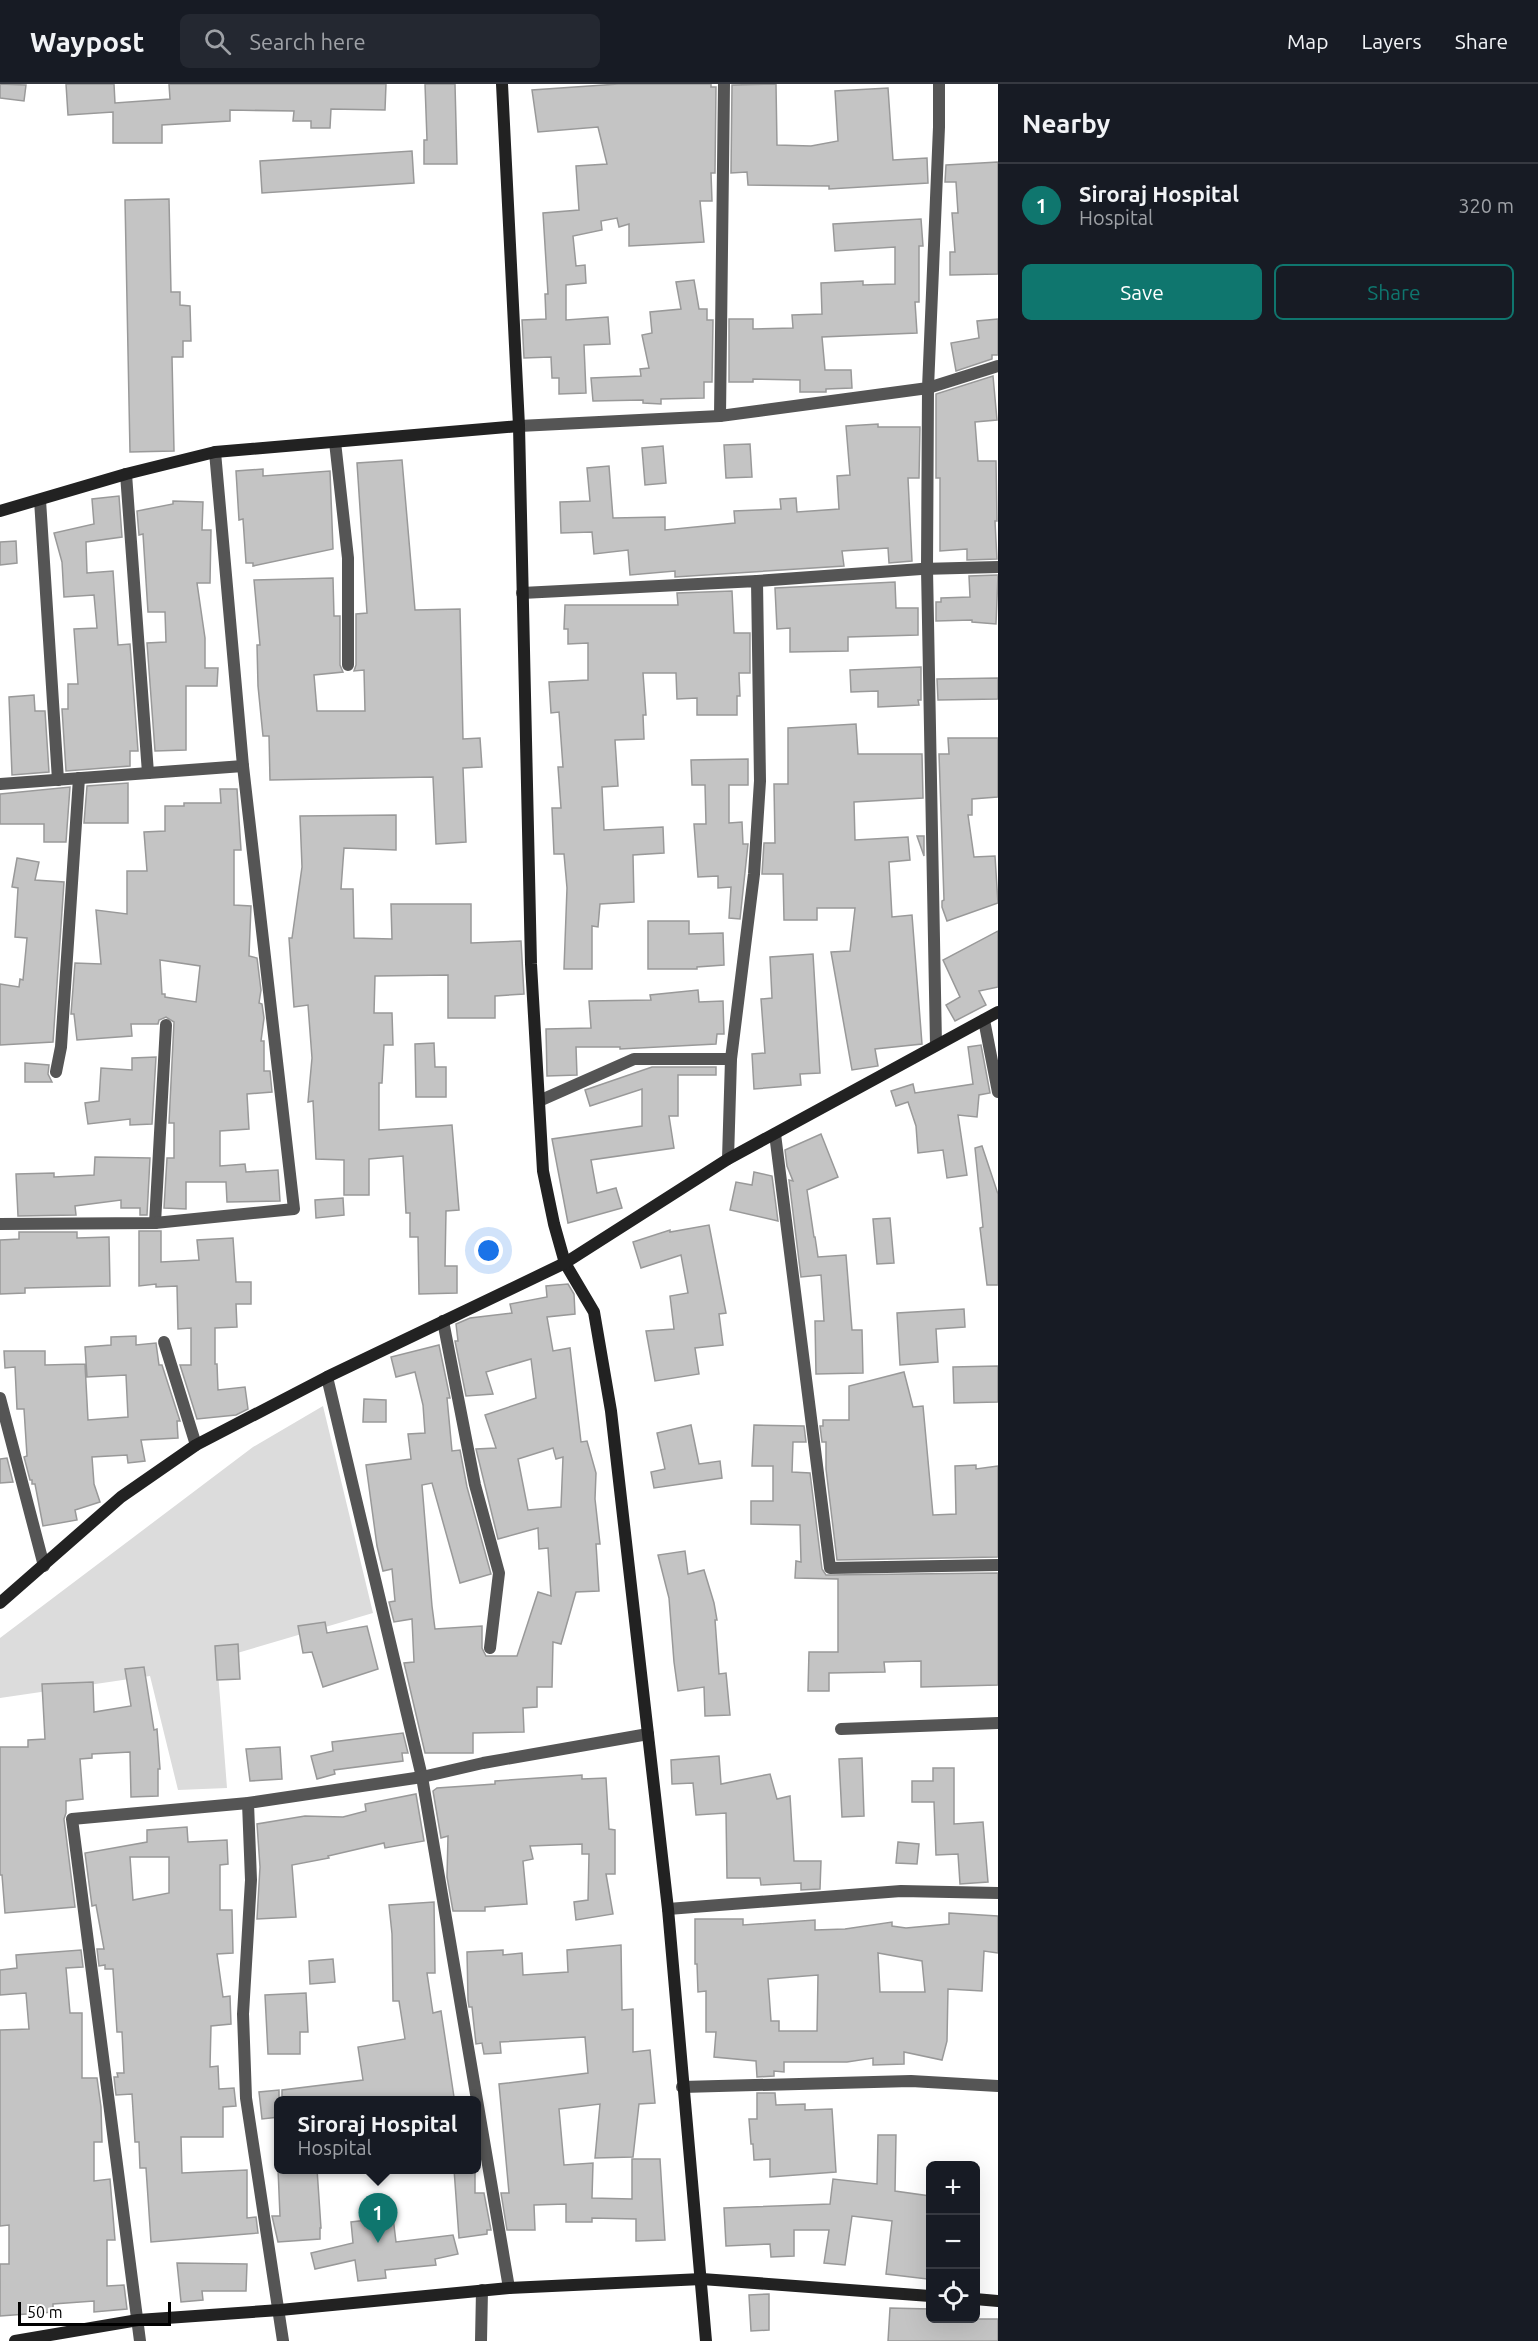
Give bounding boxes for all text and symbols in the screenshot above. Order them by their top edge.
search box [180,14,600,68]
icon: search [201,25,234,58]
text: Waypost [30,26,144,57]
text: Search here [249,29,366,54]
text: Map [1287,29,1328,53]
text: Layers [1361,29,1422,53]
text: Share [1455,29,1508,53]
text: Nearby [1022,109,1110,138]
text: Siroraj Hospital [1079,181,1239,206]
text: 1 [1036,194,1047,217]
text: 320 m [1458,194,1514,217]
text: Hospital [1079,206,1153,229]
button: Save [1022,264,1262,320]
button: Share [1274,264,1514,320]
your location [474,1236,503,1265]
popup [274,2096,481,2174]
text: Siroraj Hospital [298,2111,457,2136]
text: Hospital [298,2136,372,2159]
map controls [926,2161,980,2323]
button: + [926,2161,980,2215]
pin: 1 [358,2194,398,2243]
button: − [926,2215,980,2269]
button: locate [926,2269,980,2323]
scale bar [18,2299,171,2326]
text: 50 m [27,2303,63,2321]

